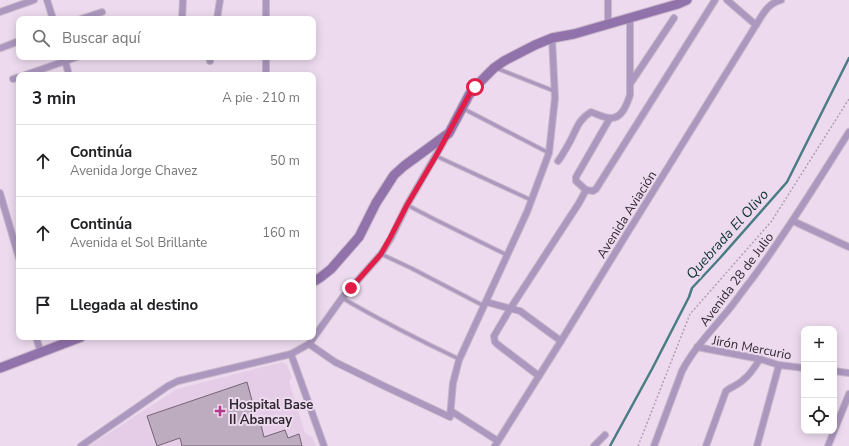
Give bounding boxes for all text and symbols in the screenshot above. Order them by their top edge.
search box [16,16,316,60]
icon: search [30,27,52,49]
text: Buscar aquí [62,28,140,48]
route start [466,78,484,96]
text: 3 min [32,87,76,110]
text: A pie · 210 m [222,89,300,107]
text: Continúa [70,142,132,162]
icon: ahead [32,150,54,172]
text: 50 m [270,152,300,170]
text: Avenida Jorge Chavez [70,162,197,180]
street label: Avenida Aviación [593,167,661,262]
water label: Quebrada El Olivo [682,185,773,283]
text: Continúa [70,214,132,234]
icon: ahead [32,222,54,244]
text: 160 m [262,224,300,242]
street label: Avenida 28 de Julio [696,229,778,330]
text: Avenida el Sol Brillante [70,234,207,252]
route end [342,279,360,297]
icon: arrive [32,294,54,316]
text: Llegada al destino [70,295,198,315]
map controls [801,326,837,434]
button: + [801,326,837,362]
street label: Jirón Mercurio [710,331,793,365]
button: − [801,362,837,398]
place label: Hospital Base II Abancay [229,396,313,429]
button: locate [801,398,837,434]
marker: Hospital Base II Abancay [214,405,226,417]

